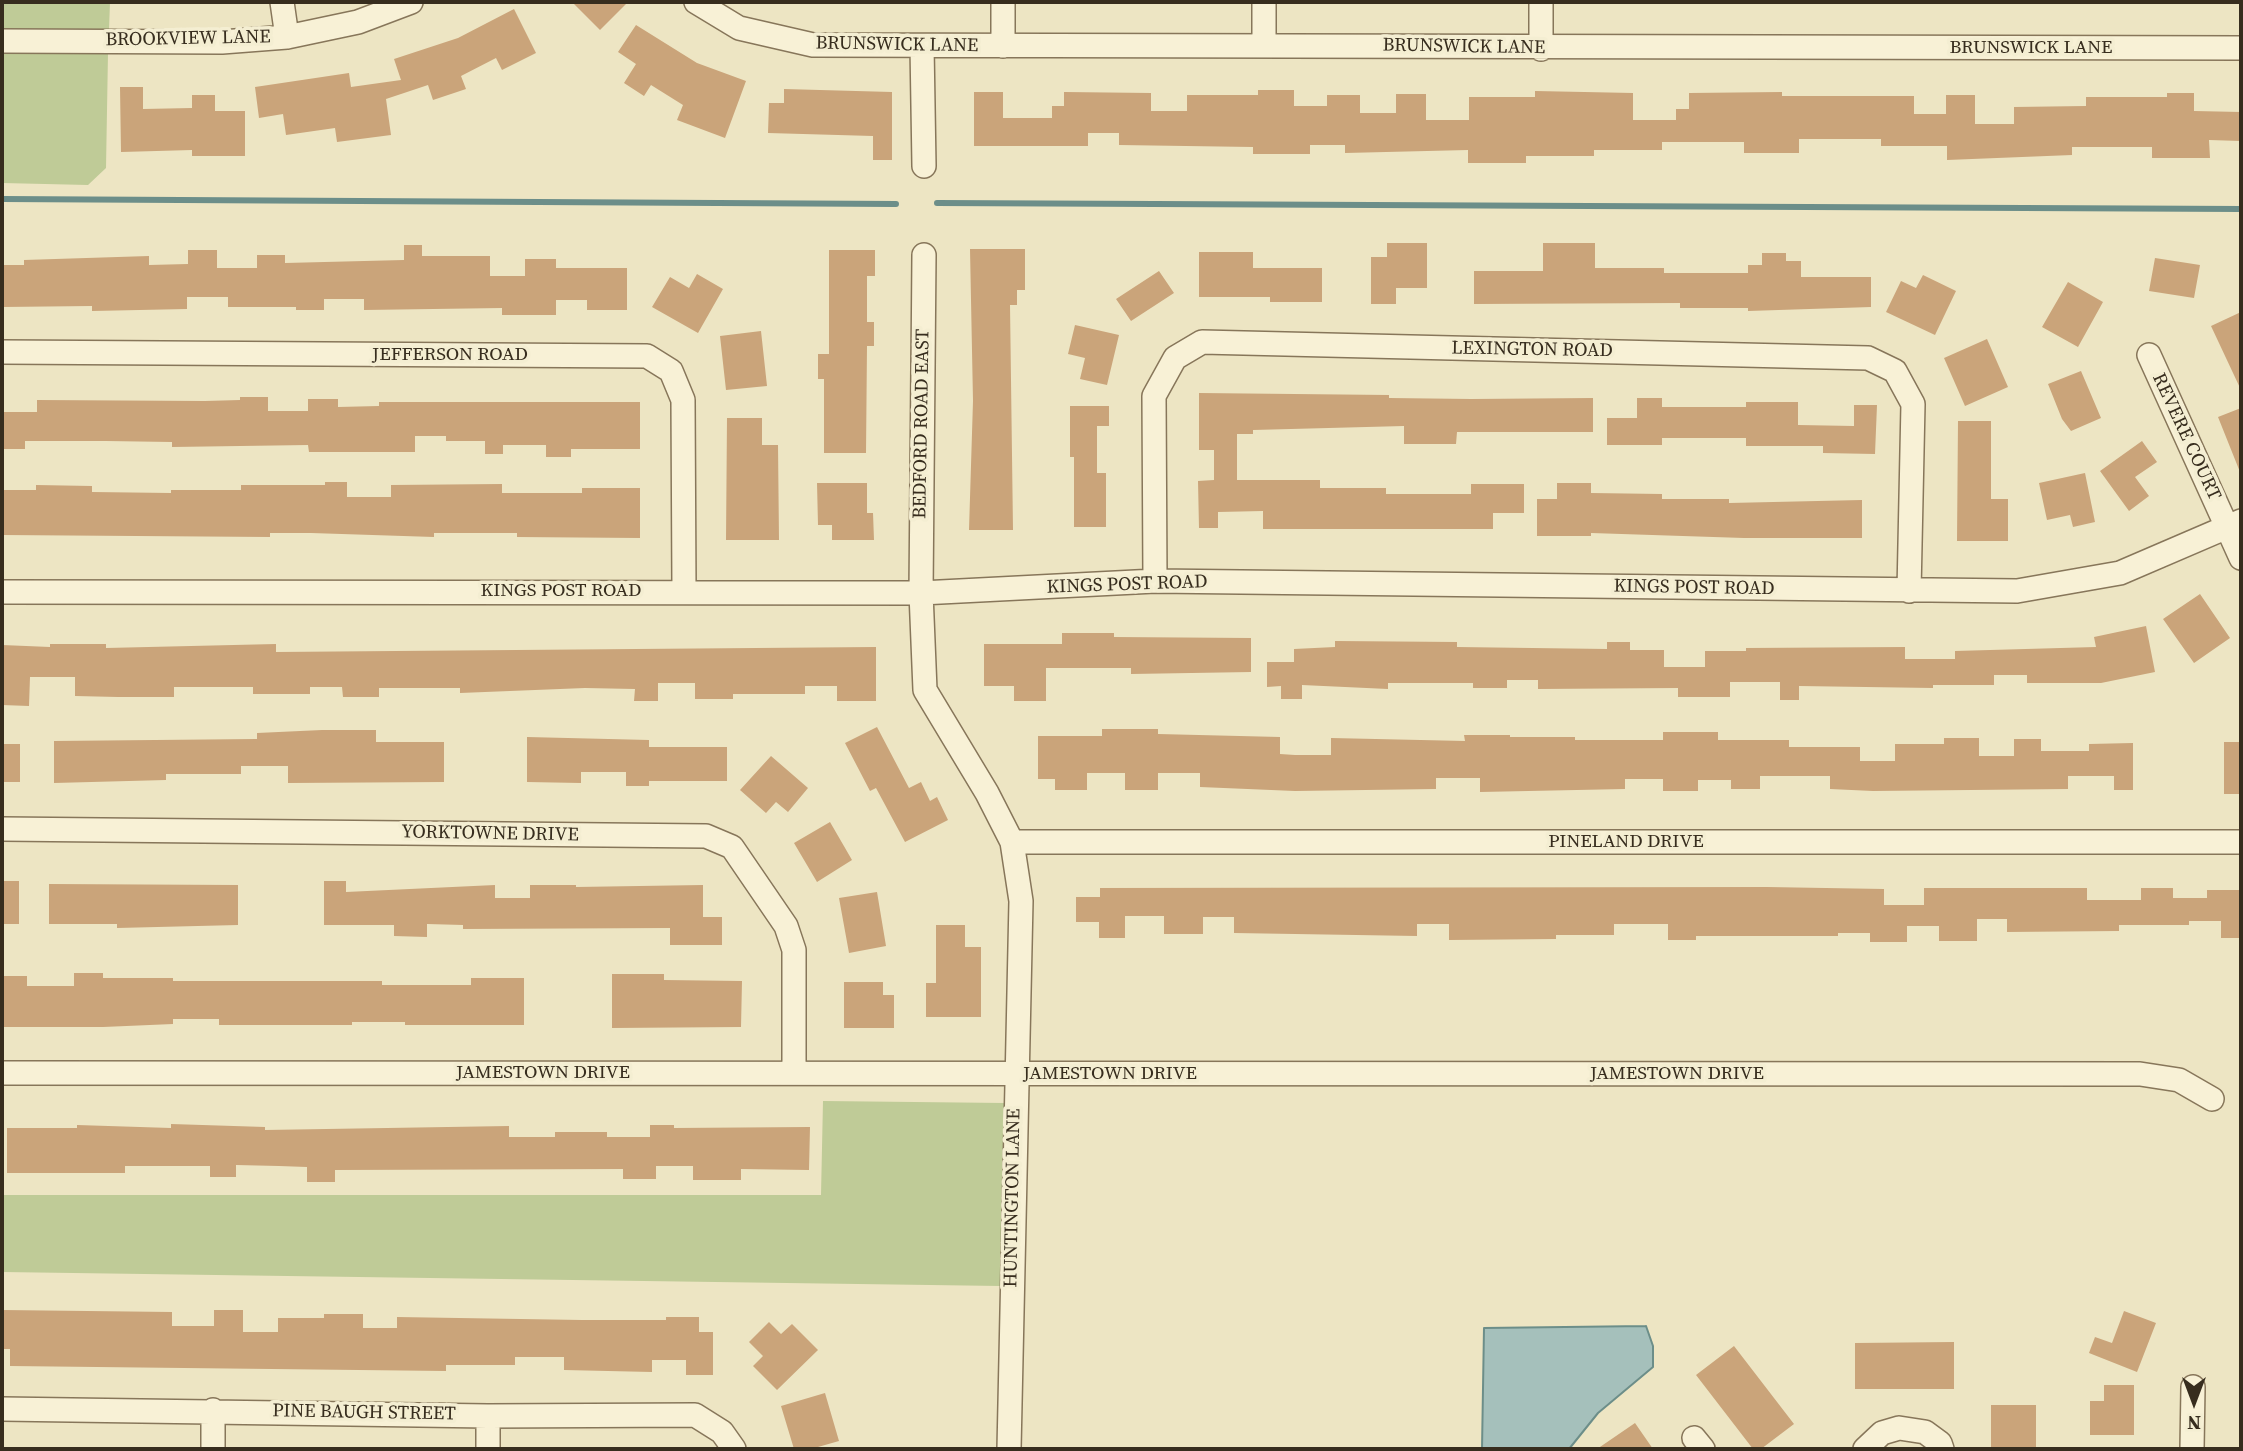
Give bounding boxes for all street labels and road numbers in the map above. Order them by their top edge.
street label: BROOKVIEW LANE [105,26,271,52]
street label: BRUNSWICK LANE [815,32,979,58]
street label: BRUNSWICK LANE [1382,34,1546,60]
street label: BRUNSWICK LANE [1950,37,2112,59]
street label: BEDFORD ROAD EAST [909,329,935,519]
street label: LEXINGTON ROAD [1451,337,1613,363]
street label: JEFFERSON ROAD [372,344,528,366]
street label: REVERE COURT [2147,370,2225,504]
street label: KINGS POST ROAD [1046,571,1208,599]
street label: KINGS POST ROAD [1613,575,1775,601]
street label: KINGS POST ROAD [480,580,642,602]
street label: YORKTOWNE DRIVE [401,821,579,847]
street label: PINELAND DRIVE [1548,831,1704,853]
street label: JAMESTOWN DRIVE [456,1062,630,1084]
street label: JAMESTOWN DRIVE [1023,1063,1197,1085]
street label: JAMESTOWN DRIVE [1590,1063,1764,1085]
street label: HUNTINGTON LANE [1000,1108,1026,1288]
street label: PINE BAUGH STREET [272,1400,456,1426]

